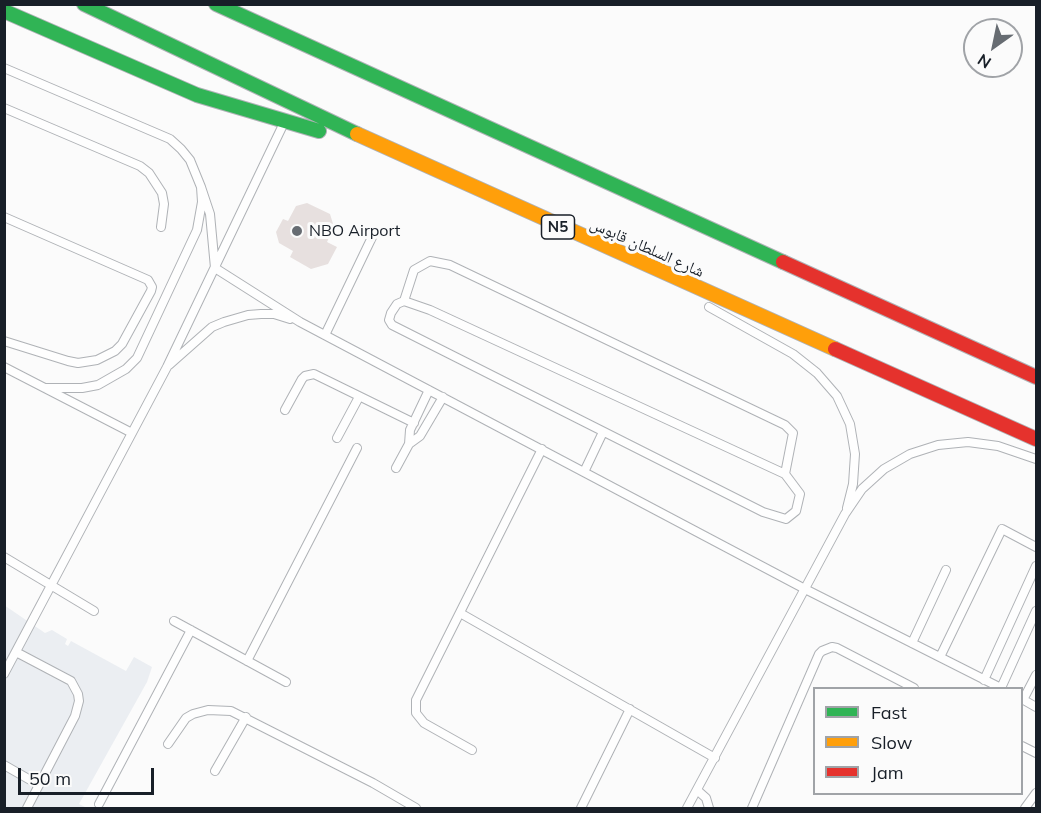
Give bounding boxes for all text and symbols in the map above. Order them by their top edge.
north arrow [963,18,1023,78]
text: N [974,50,995,73]
street label: شارع السلطان قابوس [587,214,707,282]
road number: N5 [542,215,574,239]
place label: NBO Airport [309,221,400,241]
marker: NBO Airport [290,224,304,238]
legend [813,687,1023,795]
text: Fast [871,701,907,724]
text: Slow [871,731,912,754]
scale bar [21,756,158,794]
text: Jam [871,761,904,784]
text: 50 m [29,767,71,790]

